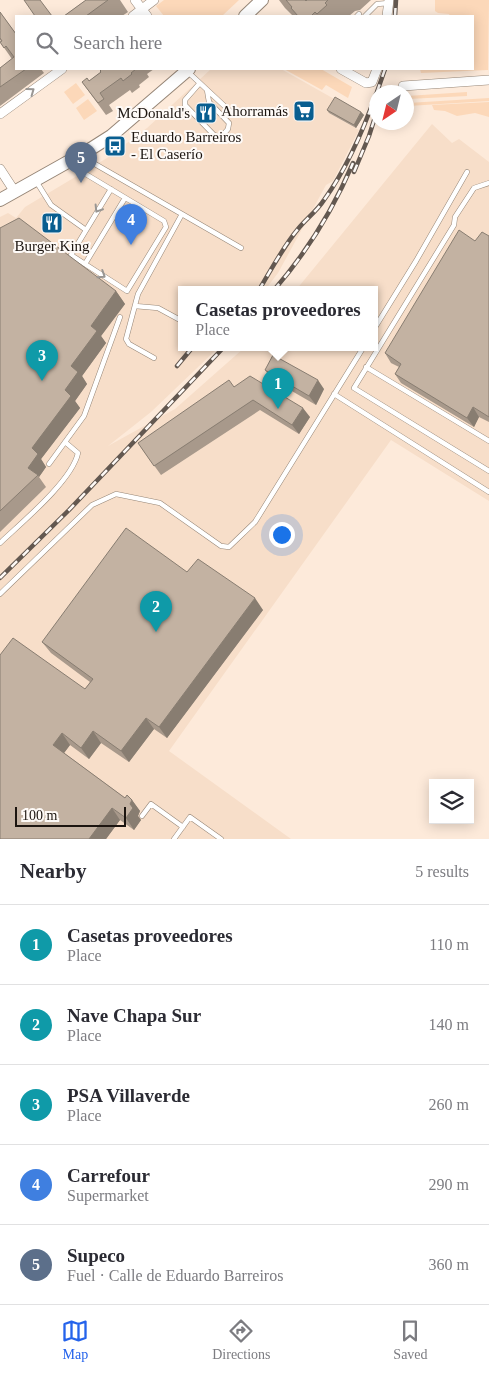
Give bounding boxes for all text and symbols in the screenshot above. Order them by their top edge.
search box [15,15,474,70]
icon: search [33,29,61,57]
text: Search here [73,32,162,53]
north arrow [369,85,414,130]
one-way arrow [25,88,35,97]
supermarket icon: Ahorramás [292,99,316,123]
restaurant icon: McDonald's [194,101,218,125]
place label: Ahorramás [221,103,288,119]
place label: McDonald's [117,105,190,121]
place label: Eduardo Barreiros - El Caserío [131,129,242,162]
bus stop icon: Eduardo Barreiros - El Caserío [103,134,127,158]
pin: 5 [65,142,97,183]
one-way arrow [95,204,105,213]
pin: 4 [115,204,147,245]
restaurant icon: Burger King [40,211,64,235]
place label: Burger King [14,238,90,254]
one-way arrow [96,269,106,278]
popup [178,286,378,351]
text: Casetas proveedores [195,299,361,320]
text: Place [195,321,230,338]
pin: 3 [26,340,58,381]
pin: 1 [262,368,294,409]
your location [269,522,295,548]
pin: 2 [140,591,172,632]
map controls [429,779,474,824]
button: layers [429,779,474,824]
scale bar [15,804,126,827]
text: 100 m [22,808,57,823]
text: Nearby [20,859,87,883]
text: 5 results [415,863,469,880]
text: Casetas proveedores [67,925,233,946]
text: 1 [32,936,40,953]
text: 110 m [429,936,469,953]
text: Place [67,947,102,964]
text: Nave Chapa Sur [67,1005,201,1026]
text: 2 [32,1016,40,1033]
text: 140 m [429,1016,469,1033]
text: Place [67,1027,102,1044]
text: PSA Villaverde [67,1085,190,1106]
text: 3 [32,1096,40,1113]
text: 260 m [429,1096,469,1113]
text: Place [67,1107,102,1124]
text: Carrefour [67,1165,150,1186]
text: 4 [32,1176,40,1193]
text: 290 m [429,1176,469,1193]
text: Supermarket [67,1187,149,1204]
text: Supeco [67,1245,125,1266]
text: 5 [32,1256,40,1273]
text: 360 m [429,1256,469,1273]
text: Fuel · Calle de Eduardo Barreiros [67,1267,283,1284]
tab: Map [61,1317,89,1363]
tab: Directions [212,1317,271,1363]
tab: Saved [393,1317,428,1363]

